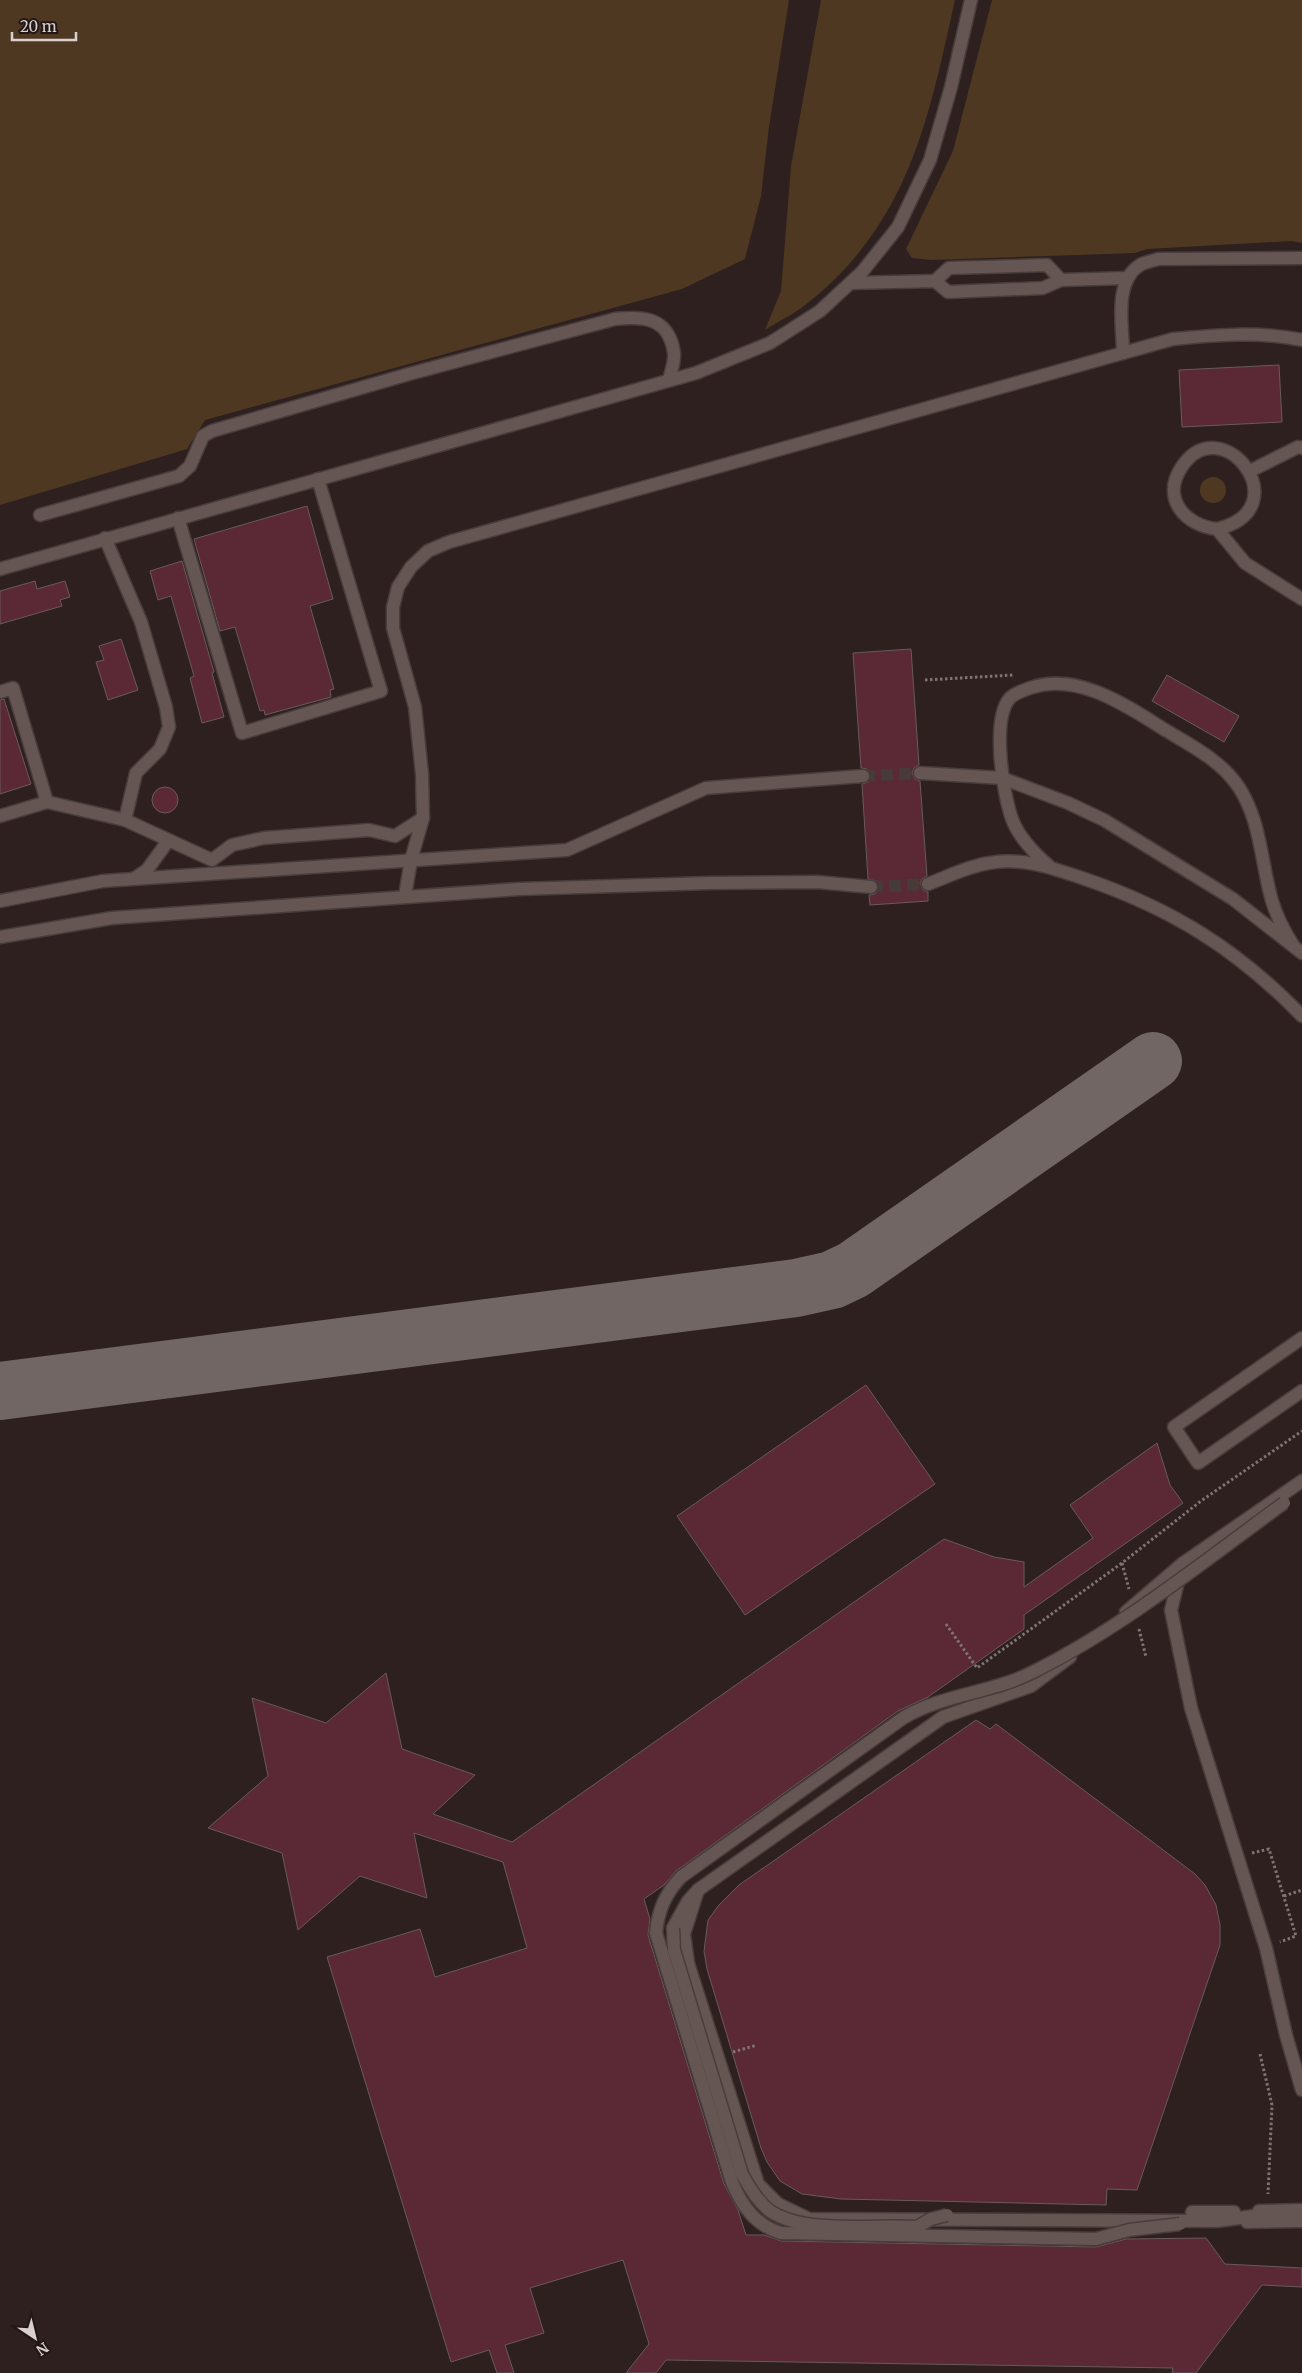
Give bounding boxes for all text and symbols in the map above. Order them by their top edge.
scale bar [12,10,76,42]
text: 20 m [20,17,57,36]
north arrow [10,2313,60,2363]
text: N [33,2338,52,2359]

